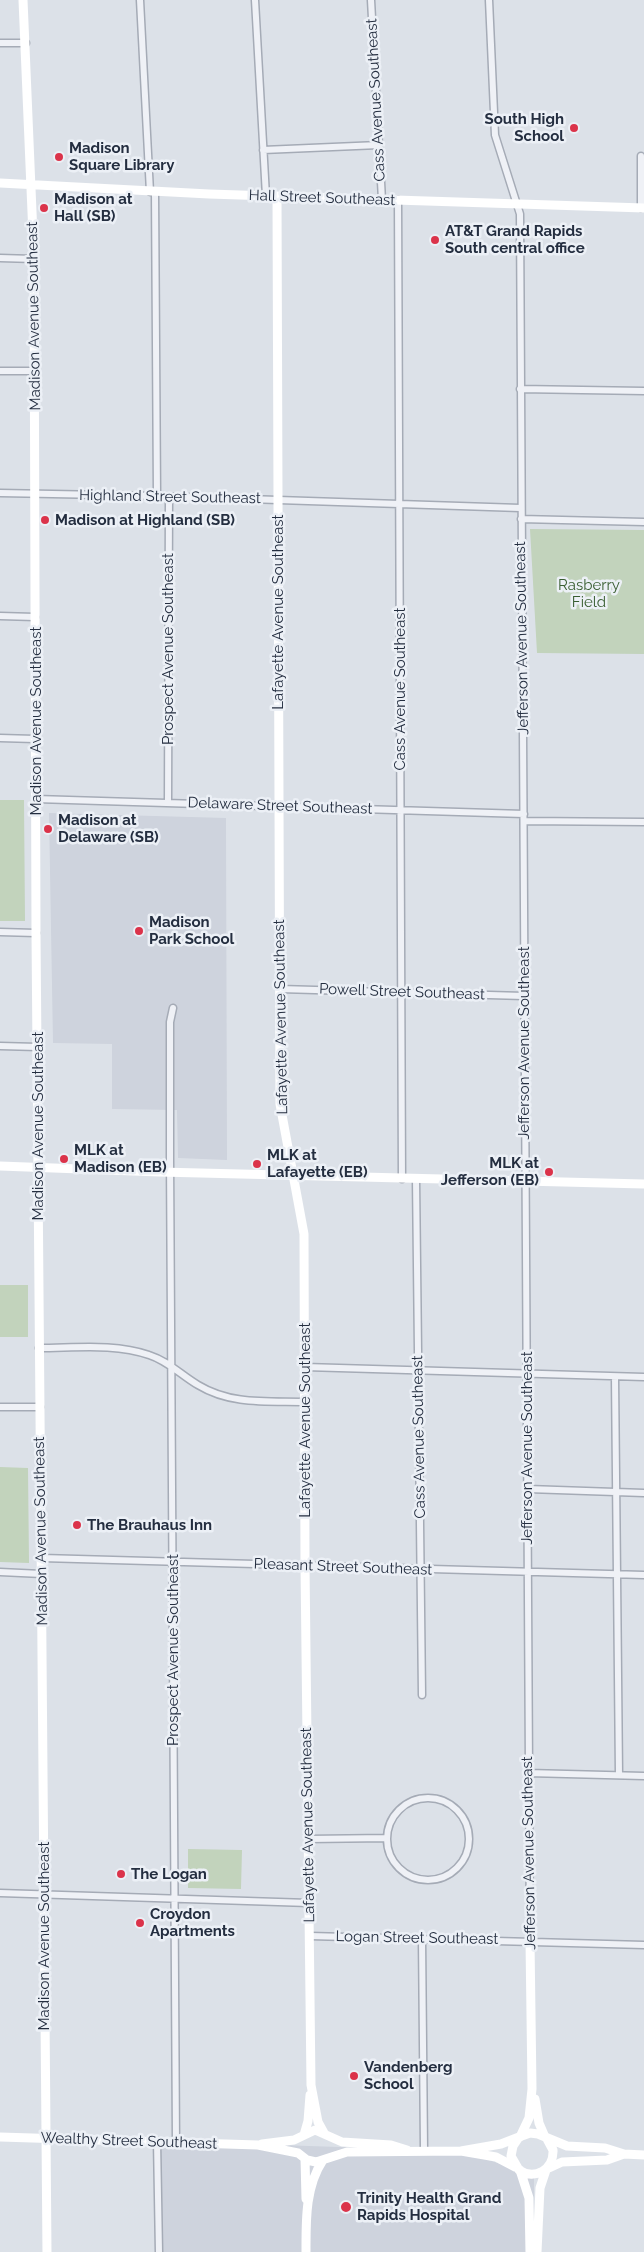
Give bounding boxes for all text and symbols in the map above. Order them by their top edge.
street label: Cass Avenue Southeast [363,18,389,182]
place label: South High School [484,110,564,145]
marker: South High School [568,122,580,134]
place label: Madison Square Library [69,139,174,174]
marker: Madison Square Library [53,151,65,163]
street label: Hall Street Southeast [248,186,396,210]
place label: Madison at Hall (SB) [54,190,132,225]
marker: Madison at Hall (SB) [38,202,50,214]
street label: Madison Avenue Southeast [23,221,45,411]
place label: AT&T Grand Rapids South central office [445,222,585,257]
marker: AT&T Grand Rapids South central office [429,234,441,246]
street label: Highland Street Southeast [79,486,261,508]
place label: Madison at Highland (SB) [55,511,235,529]
marker: Madison at Highland (SB) [39,514,51,526]
street label: Lafayette Avenue Southeast [269,514,287,710]
street label: Jefferson Avenue Southeast [511,541,533,735]
street label: Prospect Avenue Southeast [159,553,177,745]
park label: Rasberry Field [558,576,620,611]
street label: Cass Avenue Southeast [391,607,409,771]
street label: Madison Avenue Southeast [27,626,45,816]
street label: Delaware Street Southeast [187,794,373,818]
place label: Madison at Delaware (SB) [58,811,159,846]
marker: Madison at Delaware (SB) [42,823,54,835]
place label: Madison Park School [149,913,234,948]
street label: Lafayette Avenue Southeast [270,919,292,1115]
marker: Madison Park School [133,925,145,937]
street label: Jefferson Avenue Southeast [515,946,533,1140]
street label: Powell Street Southeast [319,980,485,1004]
street label: Madison Avenue Southeast [29,1031,47,1221]
place label: MLK at Madison (EB) [74,1141,167,1176]
place label: MLK at Lafayette (EB) [267,1146,368,1181]
marker: MLK at Madison (EB) [58,1153,70,1165]
place label: MLK at Jefferson (EB) [441,1154,539,1189]
marker: MLK at Lafayette (EB) [251,1158,263,1170]
marker: MLK at Jefferson (EB) [543,1166,555,1178]
street label: Lafayette Avenue Southeast [296,1322,314,1518]
street label: Jefferson Avenue Southeast [518,1351,536,1545]
street label: Cass Avenue Southeast [409,1355,429,1519]
street label: Madison Avenue Southeast [30,1436,52,1626]
place label: The Brauhaus Inn [87,1516,212,1534]
marker: The Brauhaus Inn [71,1519,83,1531]
street label: Prospect Avenue Southeast [164,1554,182,1746]
street label: Pleasant Street Southeast [253,1555,433,1579]
street label: Lafayette Avenue Southeast [297,1727,319,1923]
street label: Jefferson Avenue Southeast [518,1756,540,1950]
street label: Madison Avenue Southeast [35,1841,53,2031]
place label: The Logan [131,1865,207,1883]
marker: The Logan [115,1868,127,1880]
place label: Croydon Apartments [150,1905,235,1940]
marker: Croydon Apartments [134,1917,146,1929]
street label: Logan Street Southeast [335,1928,499,1948]
place label: Vandenberg School [364,2058,452,2093]
marker: Vandenberg School [348,2070,360,2082]
street label: Wealthy Street Southeast [40,2129,218,2153]
place label: Trinity Health Grand Rapids Hospital [357,2189,501,2224]
marker: Trinity Health Grand Rapids Hospital [339,2200,353,2214]

